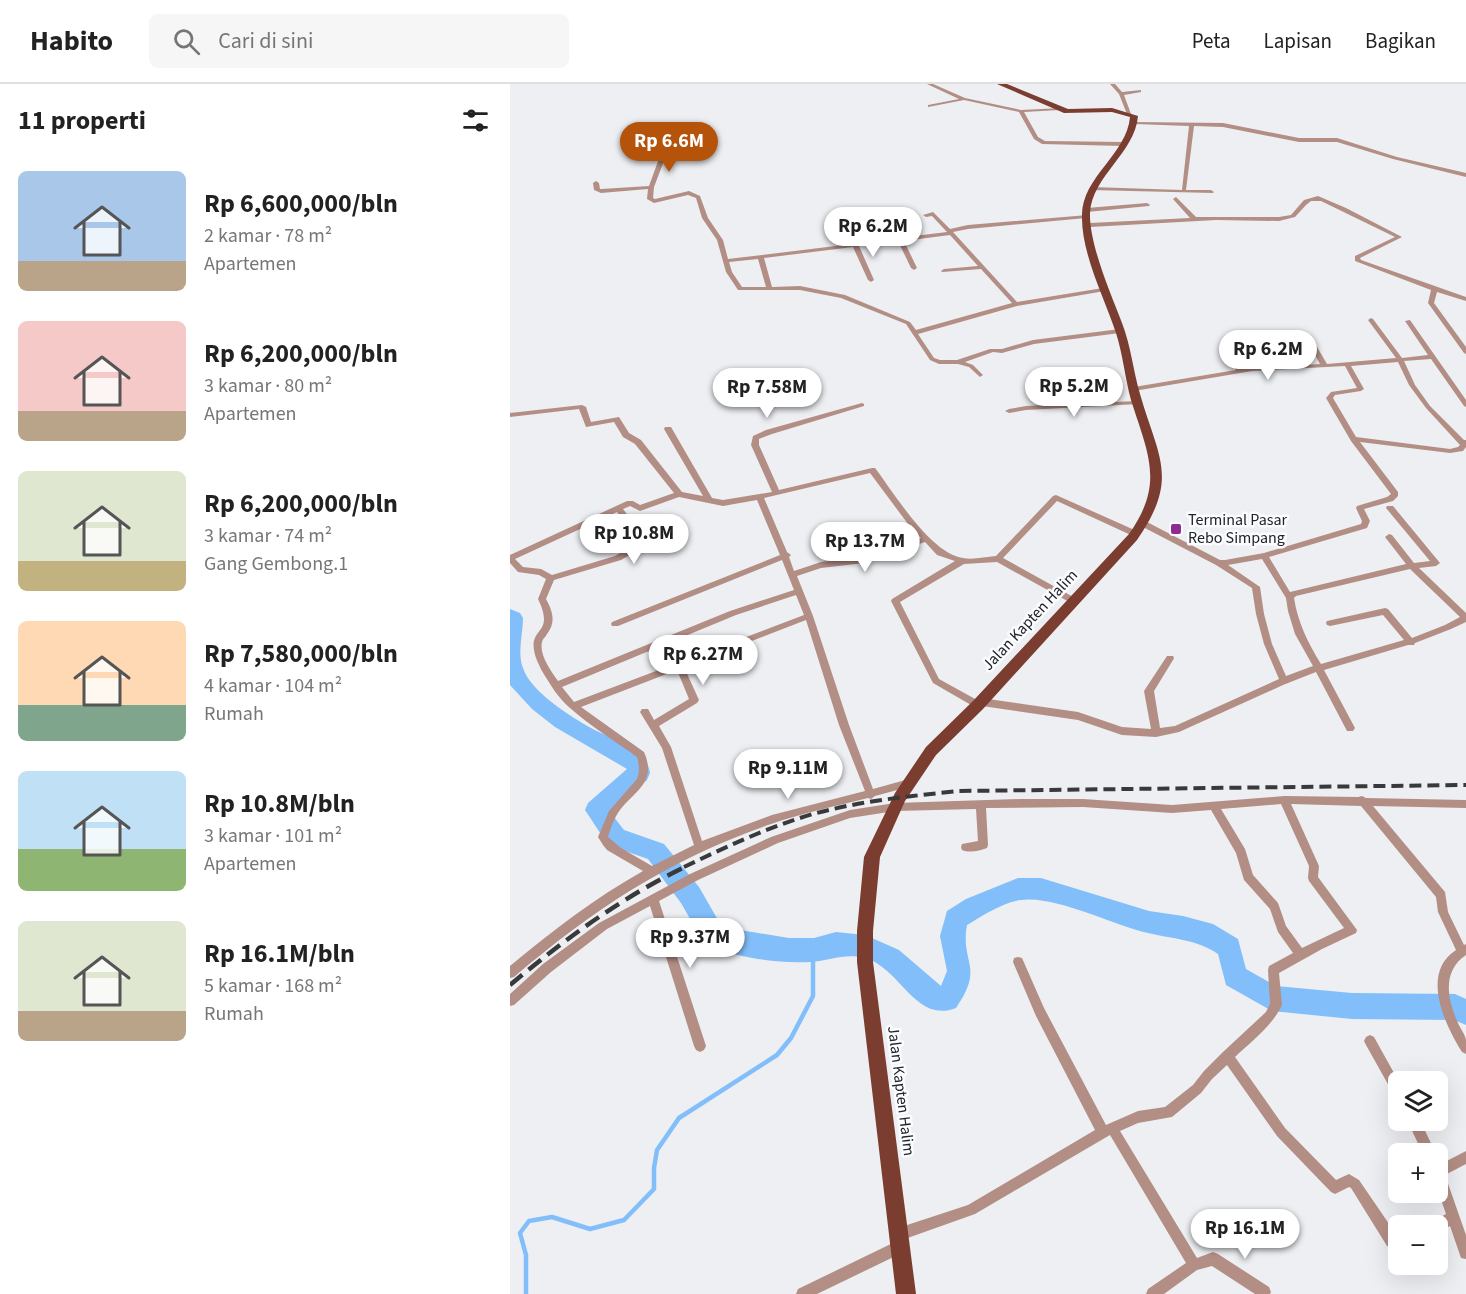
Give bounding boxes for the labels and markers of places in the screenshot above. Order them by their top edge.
pin: Rp 6.6M [614,122,724,173]
pin: Rp 6.2M [818,207,928,258]
pin: Rp 6.2M [1213,330,1323,381]
pin: Rp 5.2M [1019,367,1129,418]
pin: Rp 7.58M [705,368,829,419]
place label: Terminal Pasar Rebo Simpang [1188,509,1288,549]
pin: Rp 10.8M [572,514,696,565]
pin: Rp 13.7M [803,522,927,573]
marker: Terminal Pasar Rebo Simpang [1169,522,1183,536]
pin: Rp 6.27M [641,635,765,686]
pin: Rp 9.11M [726,749,850,800]
pin: Rp 9.37M [628,918,752,969]
pin: Rp 16.1M [1183,1209,1307,1260]

